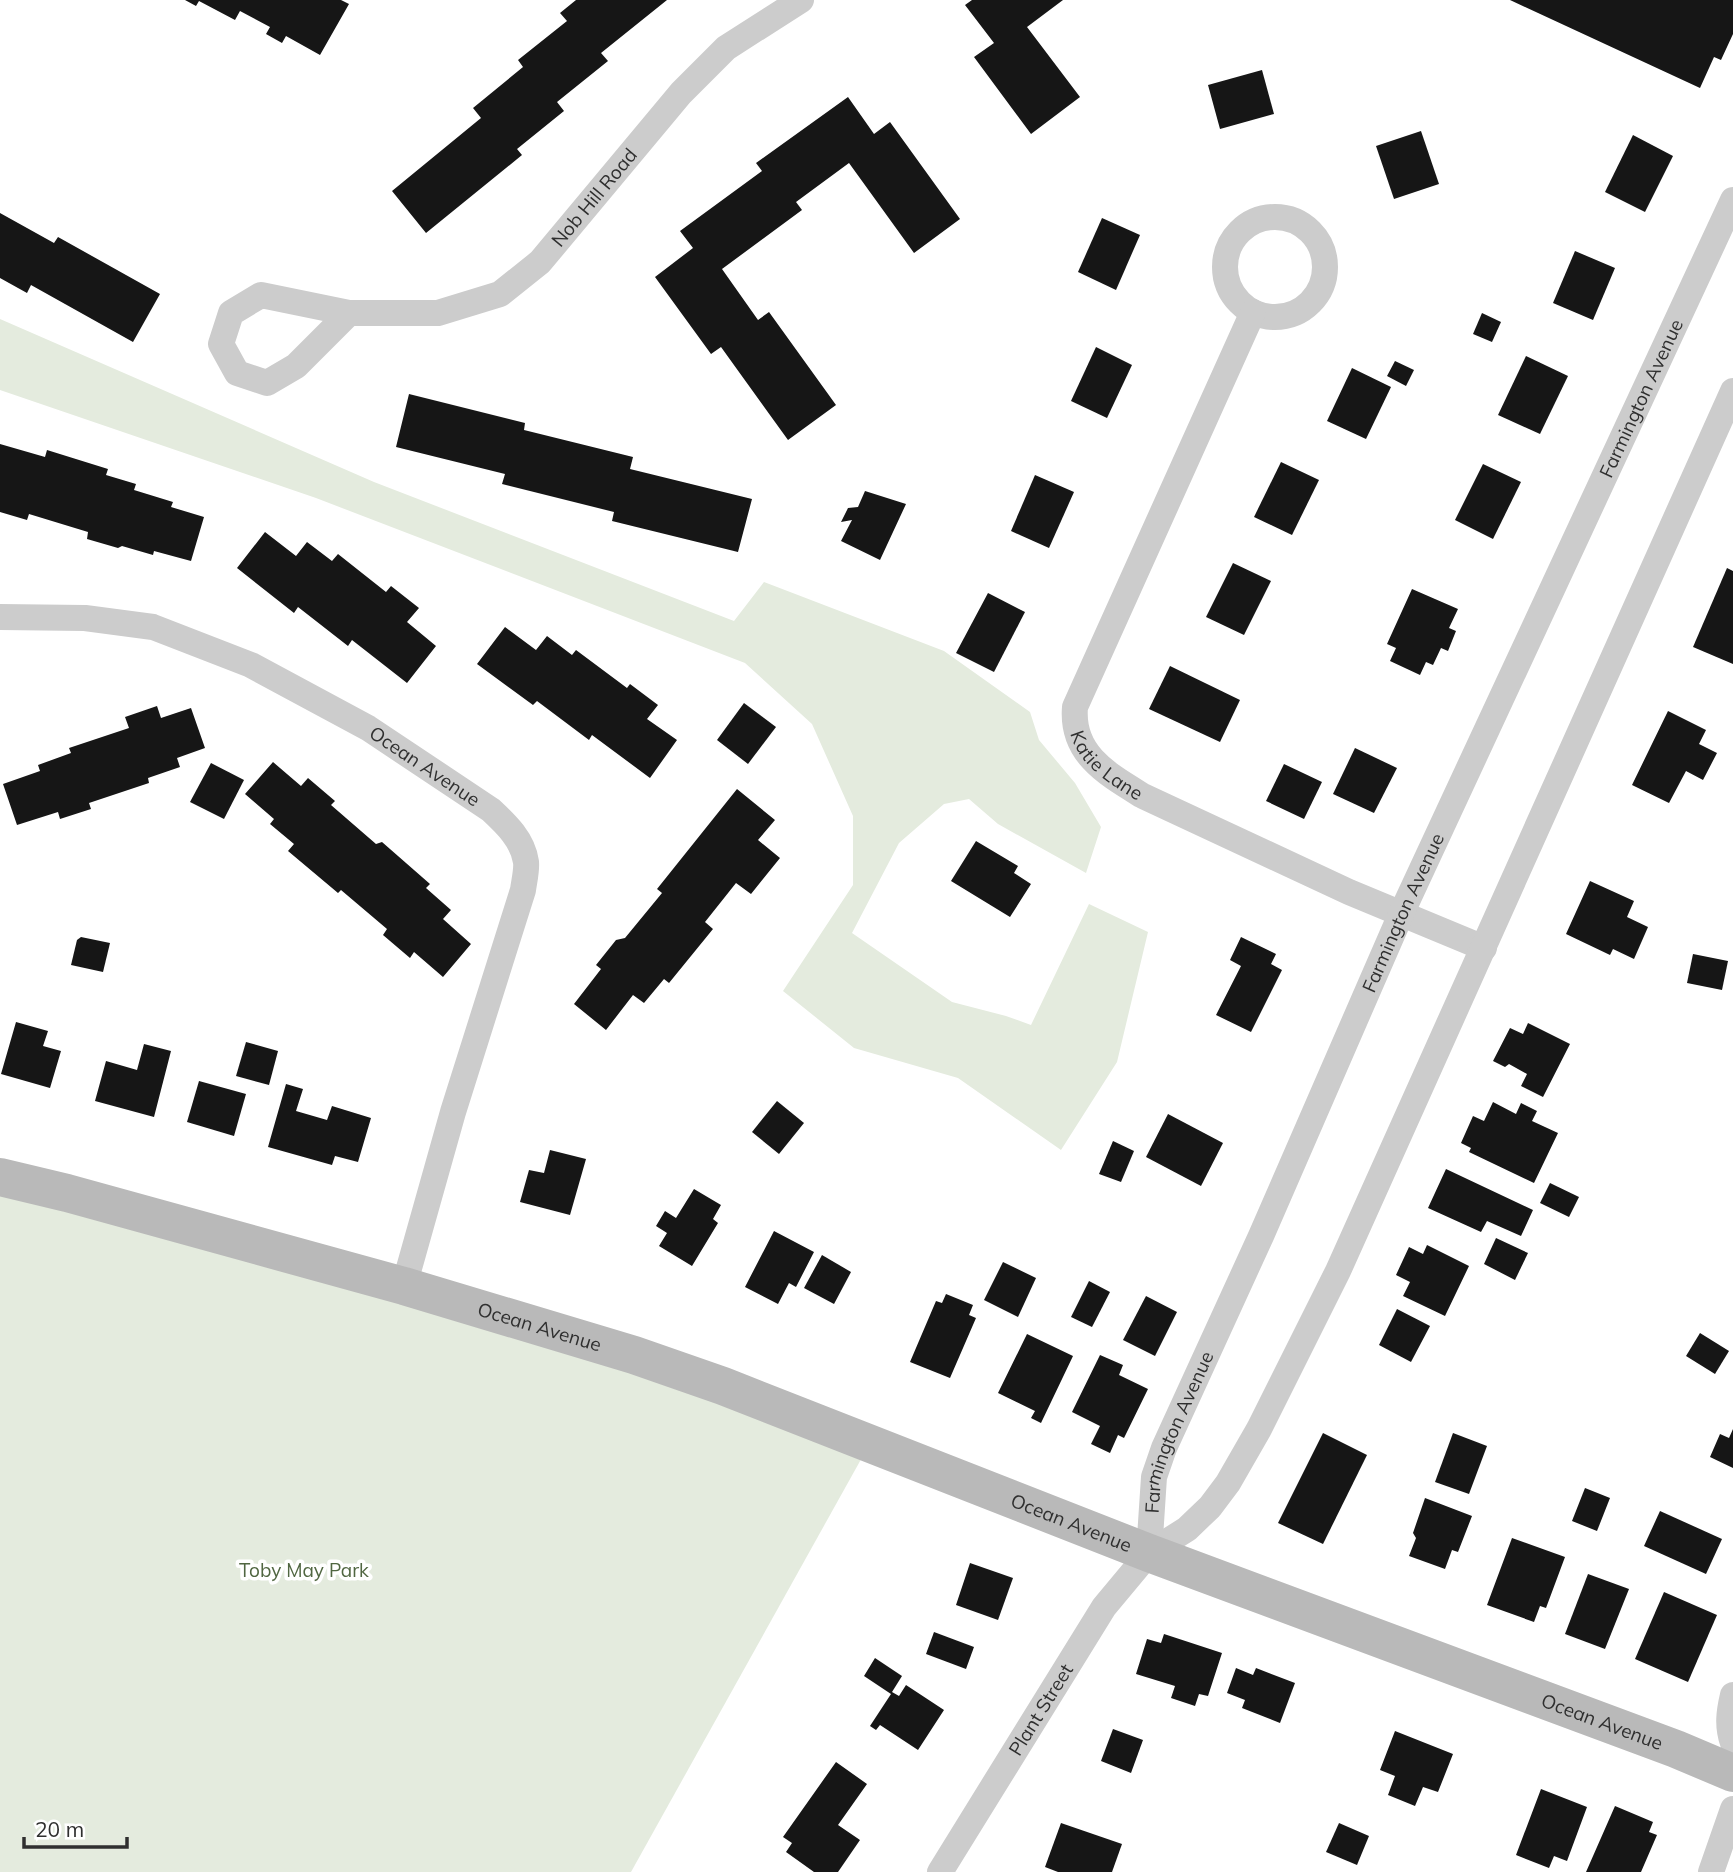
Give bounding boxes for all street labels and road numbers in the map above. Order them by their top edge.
street label: Nob Hill Road [546,143,642,252]
street label: Farmington Avenue [1594,315,1688,481]
street label: Ocean Avenue [365,720,485,811]
street label: Katie Lane [1065,727,1147,805]
street label: Farmington Avenue [1357,829,1449,996]
street label: Ocean Avenue [475,1297,604,1357]
street label: Farmington Avenue [1140,1347,1219,1514]
street label: Ocean Avenue [1007,1488,1135,1557]
street label: Plant Street [1003,1659,1078,1760]
street label: Ocean Avenue [1538,1688,1666,1755]

